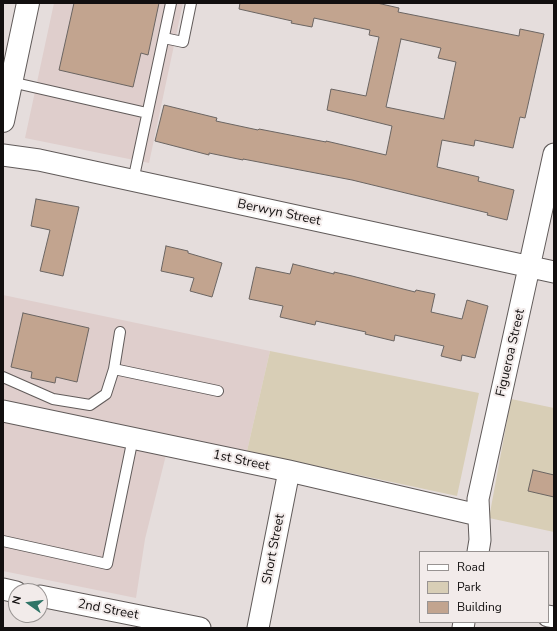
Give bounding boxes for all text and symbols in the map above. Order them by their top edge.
street label: Berwyn Street [236,197,322,229]
street label: Figueroa Street [493,308,529,398]
street label: 1st Street [211,447,271,475]
street label: Short Street [260,513,288,585]
legend [419,551,549,623]
text: Road [457,559,485,575]
text: Park [457,579,481,595]
north arrow [8,583,48,623]
text: N [9,594,25,606]
street label: 2nd Street [76,596,140,624]
text: Building [457,599,502,615]

